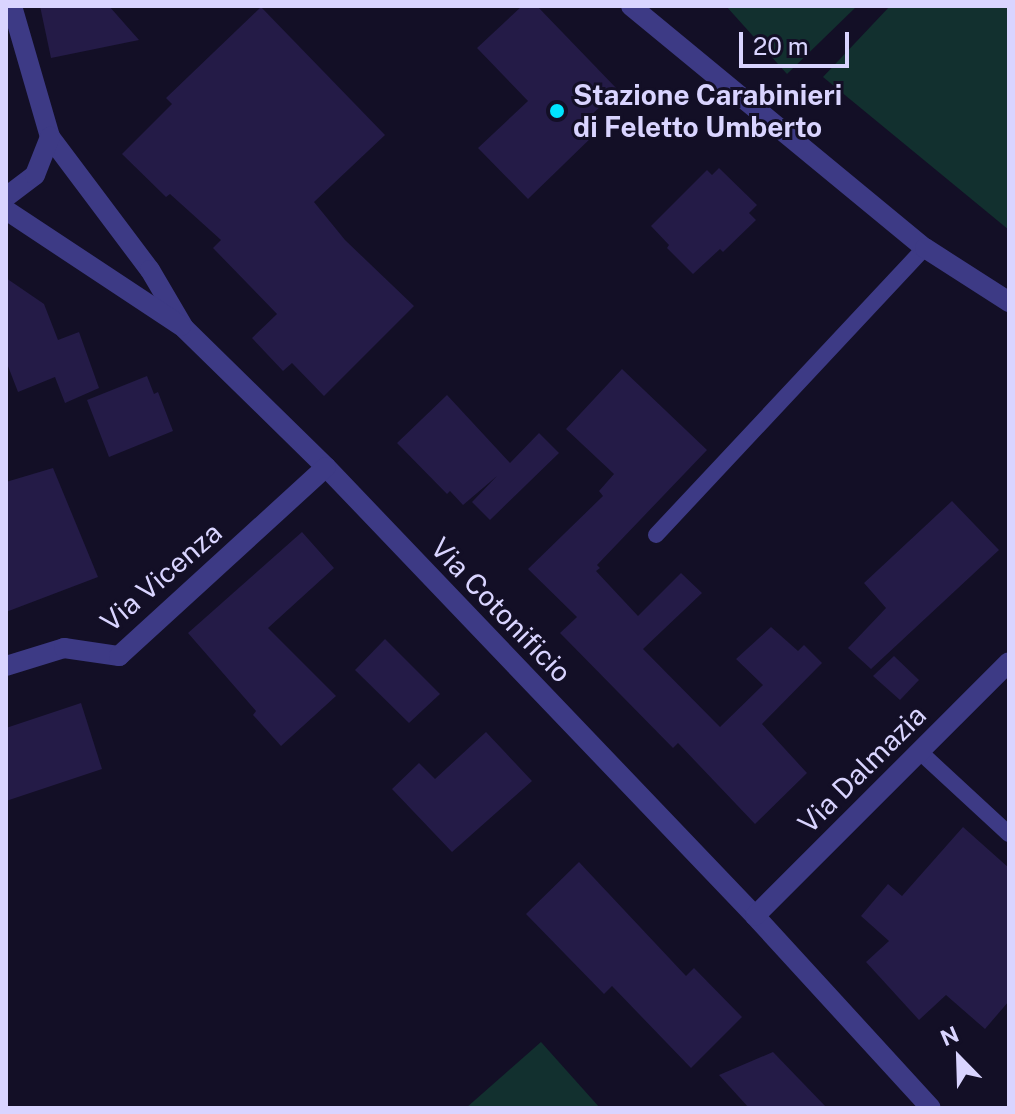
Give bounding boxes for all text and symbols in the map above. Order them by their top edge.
scale bar [743,16,853,66]
text: 20 m [753,32,809,60]
place label: Stazione Carabinieri di Feletto Umberto [573,78,842,144]
marker: Stazione Carabinieri di Feletto Umberto [548,102,566,120]
street label: Via Vicenza [93,515,229,639]
street label: Via Cotonificio [424,531,578,689]
street label: Via Dalmazia [791,698,933,840]
north arrow [919,1018,999,1098]
text: N [937,1021,963,1051]

